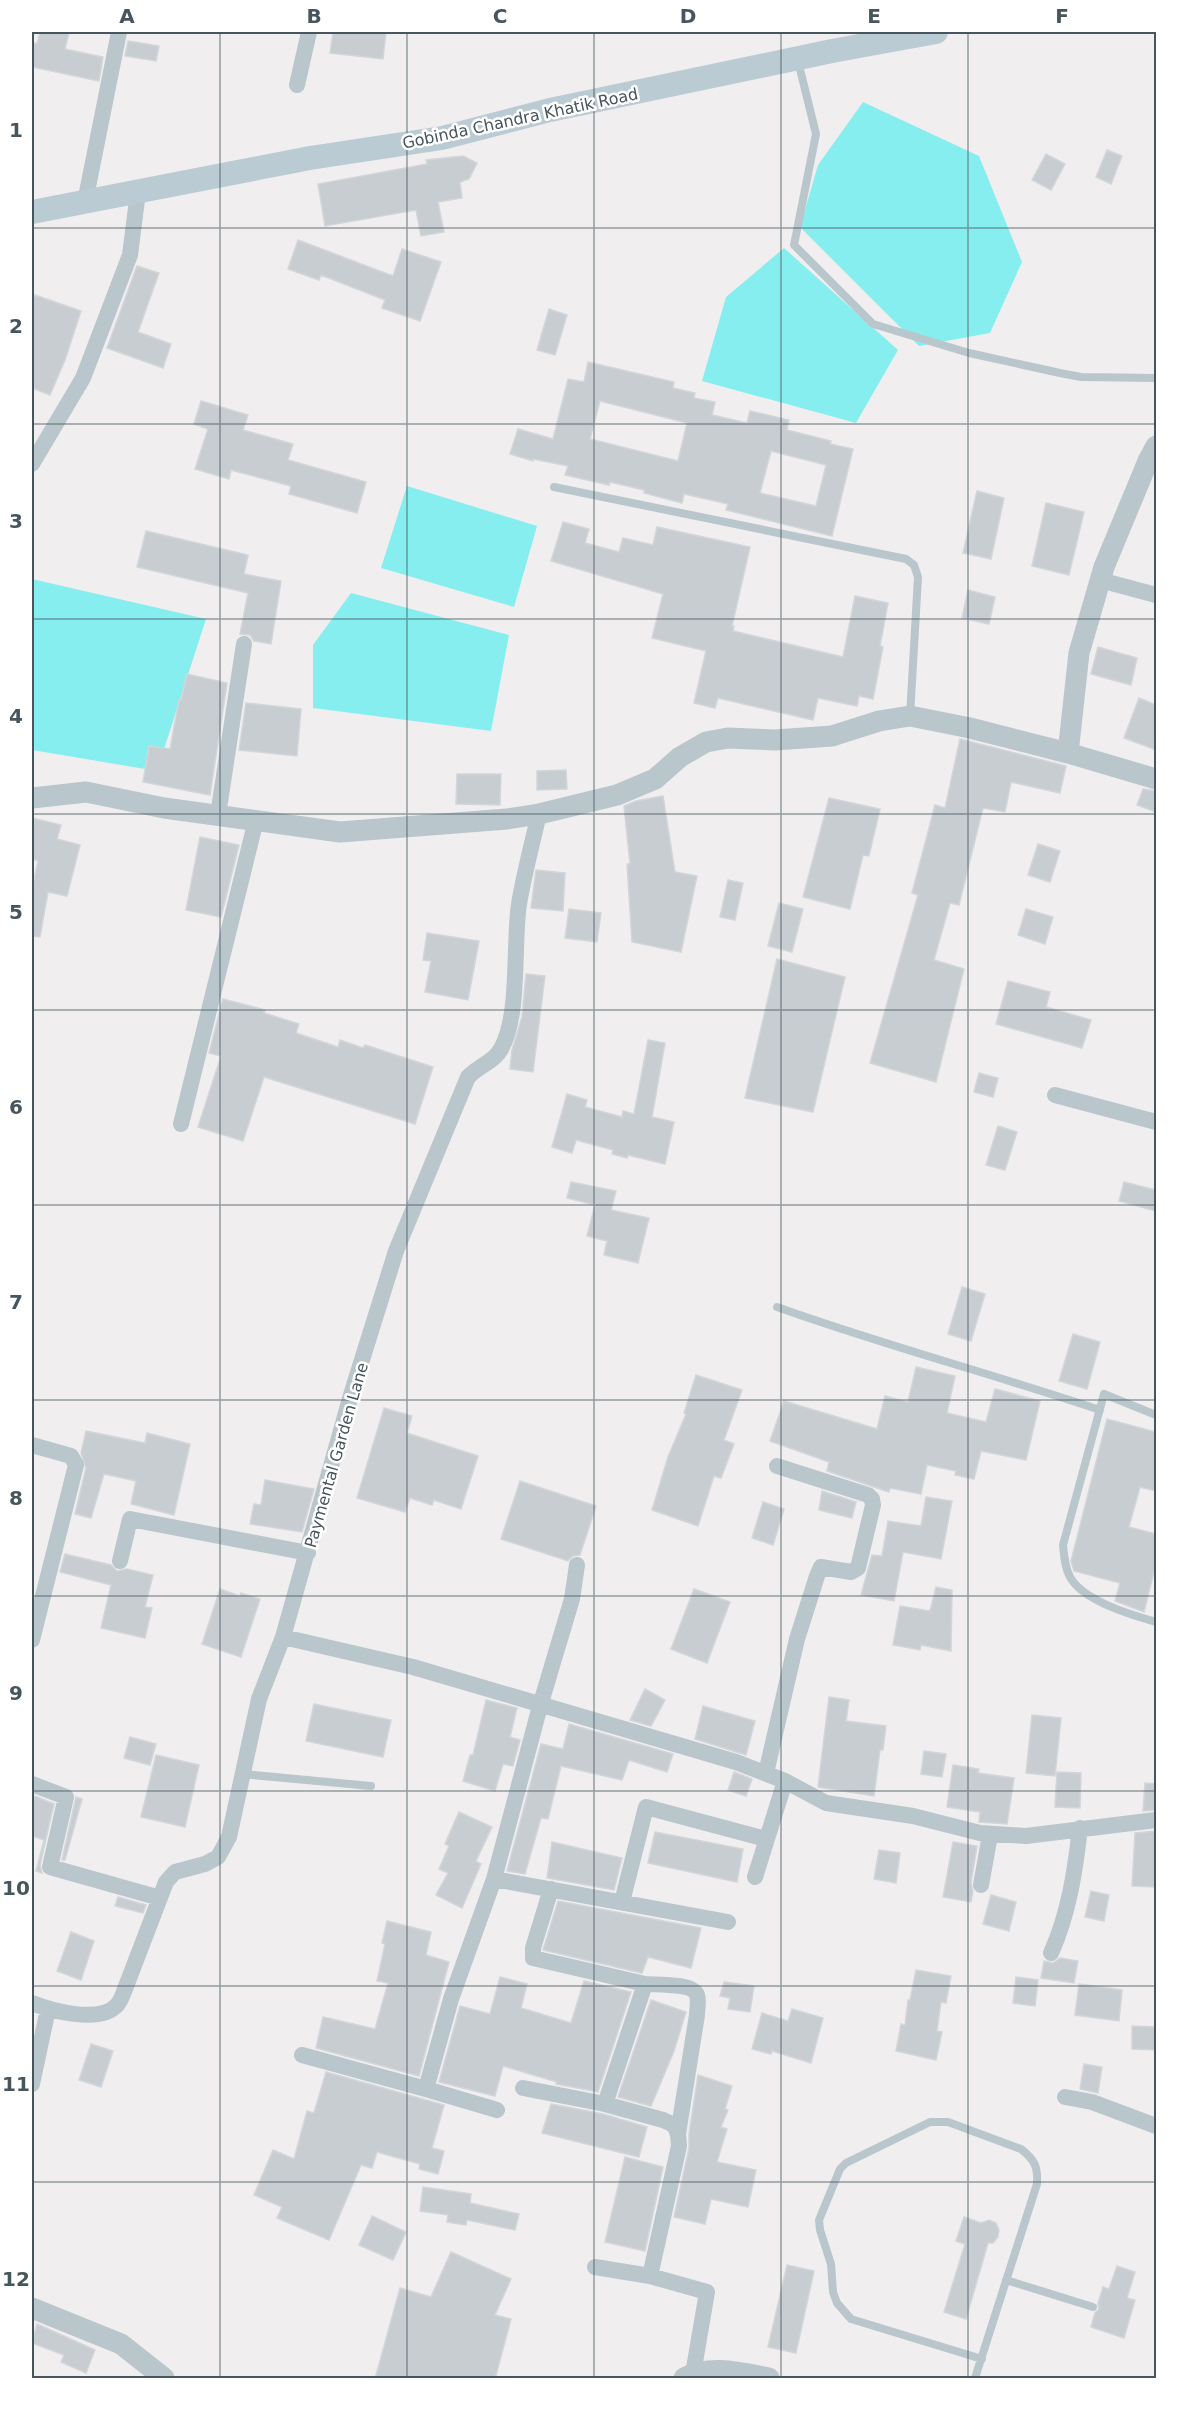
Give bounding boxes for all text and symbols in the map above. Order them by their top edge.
text: A [119,4,135,28]
text: B [306,4,322,28]
text: C [493,4,507,28]
text: D [680,4,696,28]
text: E [867,4,881,28]
text: F [1055,4,1069,28]
street label: Gobinda Chandra Khatik Road [400,84,640,153]
text: 1 [9,118,23,142]
text: 2 [9,314,23,338]
text: 3 [9,509,23,533]
text: 4 [9,704,23,728]
text: 5 [9,900,23,924]
text: 6 [9,1095,23,1119]
text: 7 [9,1290,23,1314]
street label: Paymental Garden Lane [301,1360,372,1550]
text: 8 [9,1486,23,1510]
text: 9 [9,1681,23,1705]
text: 10 [2,1876,30,1900]
text: 11 [2,2072,30,2096]
text: 12 [2,2267,30,2291]

